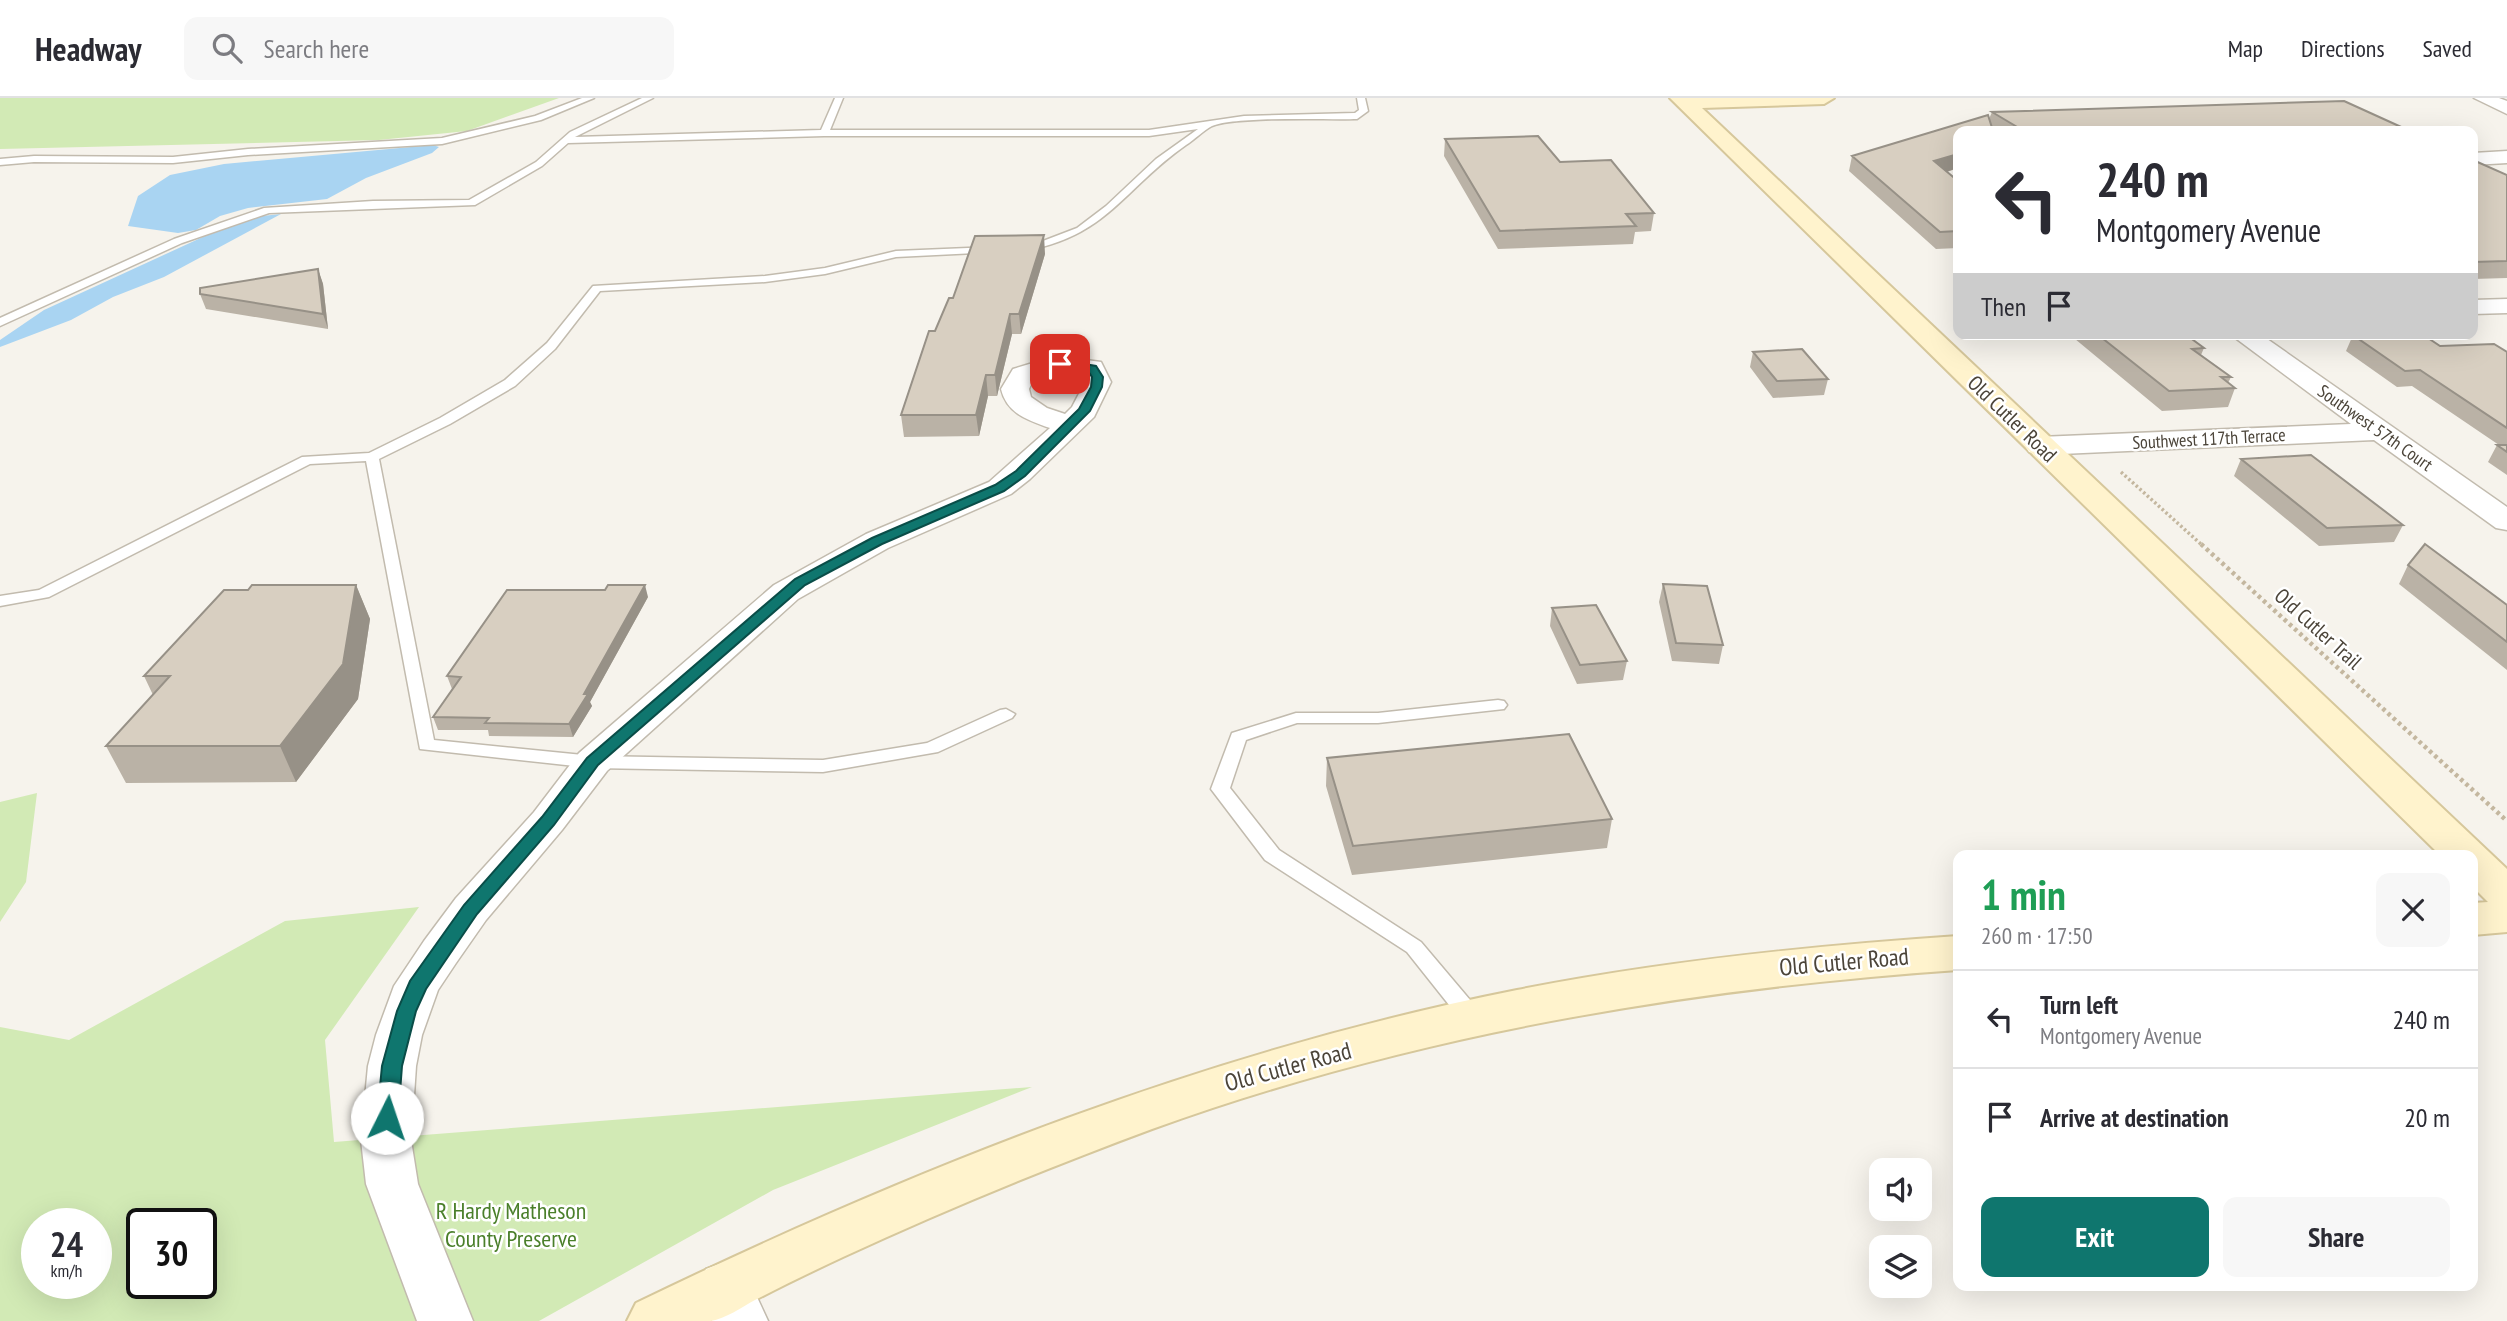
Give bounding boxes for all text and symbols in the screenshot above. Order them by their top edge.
search box [184,17,674,80]
text: Headway [35,27,142,70]
icon: search [208,29,246,67]
text: Search here [264,32,369,65]
text: Map [2228,33,2263,64]
text: Directions [2301,33,2385,64]
text: Saved [2423,33,2472,64]
text: 240 m [2096,147,2209,211]
icon: left [1981,154,2072,245]
text: Montgomery Avenue [2096,209,2321,251]
icon: arrive [2040,287,2078,325]
text: Then [1981,290,2026,323]
pin [1030,334,1090,394]
icon: arrive [1041,345,1079,383]
street label: Old Cutler Road [1962,369,2063,468]
street label: Southwest 57th Court [2313,379,2437,476]
street label: Southwest 117th Terrace [2132,423,2286,454]
street label: Old Cutler Trail [2269,582,2368,675]
text: 1 min [1981,867,2066,922]
button: close [2376,873,2450,947]
text: 260 m · 17:50 [1981,921,2093,950]
street label: Old Cutler Road [1778,940,1910,983]
text: Turn left [2040,988,2118,1021]
icon: left [1981,1000,2019,1038]
text: 240 m [2392,1003,2450,1036]
text: Montgomery Avenue [2040,1021,2202,1050]
street label: Old Cutler Road [1221,1035,1355,1098]
position arrow [350,1081,424,1155]
icon: arrive [1981,1098,2019,1136]
text: Arrive at destination [2040,1101,2229,1134]
text: 20 m [2404,1101,2450,1134]
map controls [1869,1158,1932,1298]
button: sound [1869,1158,1932,1221]
park label: R Hardy Matheson County Preserve [436,1195,586,1254]
button: Exit [1981,1197,2209,1277]
button: Share [2223,1197,2450,1277]
speed limit sign: 30 [126,1208,217,1299]
text: 24 [50,1221,83,1267]
button: layers [1869,1235,1932,1298]
text: km/h [51,1259,82,1282]

